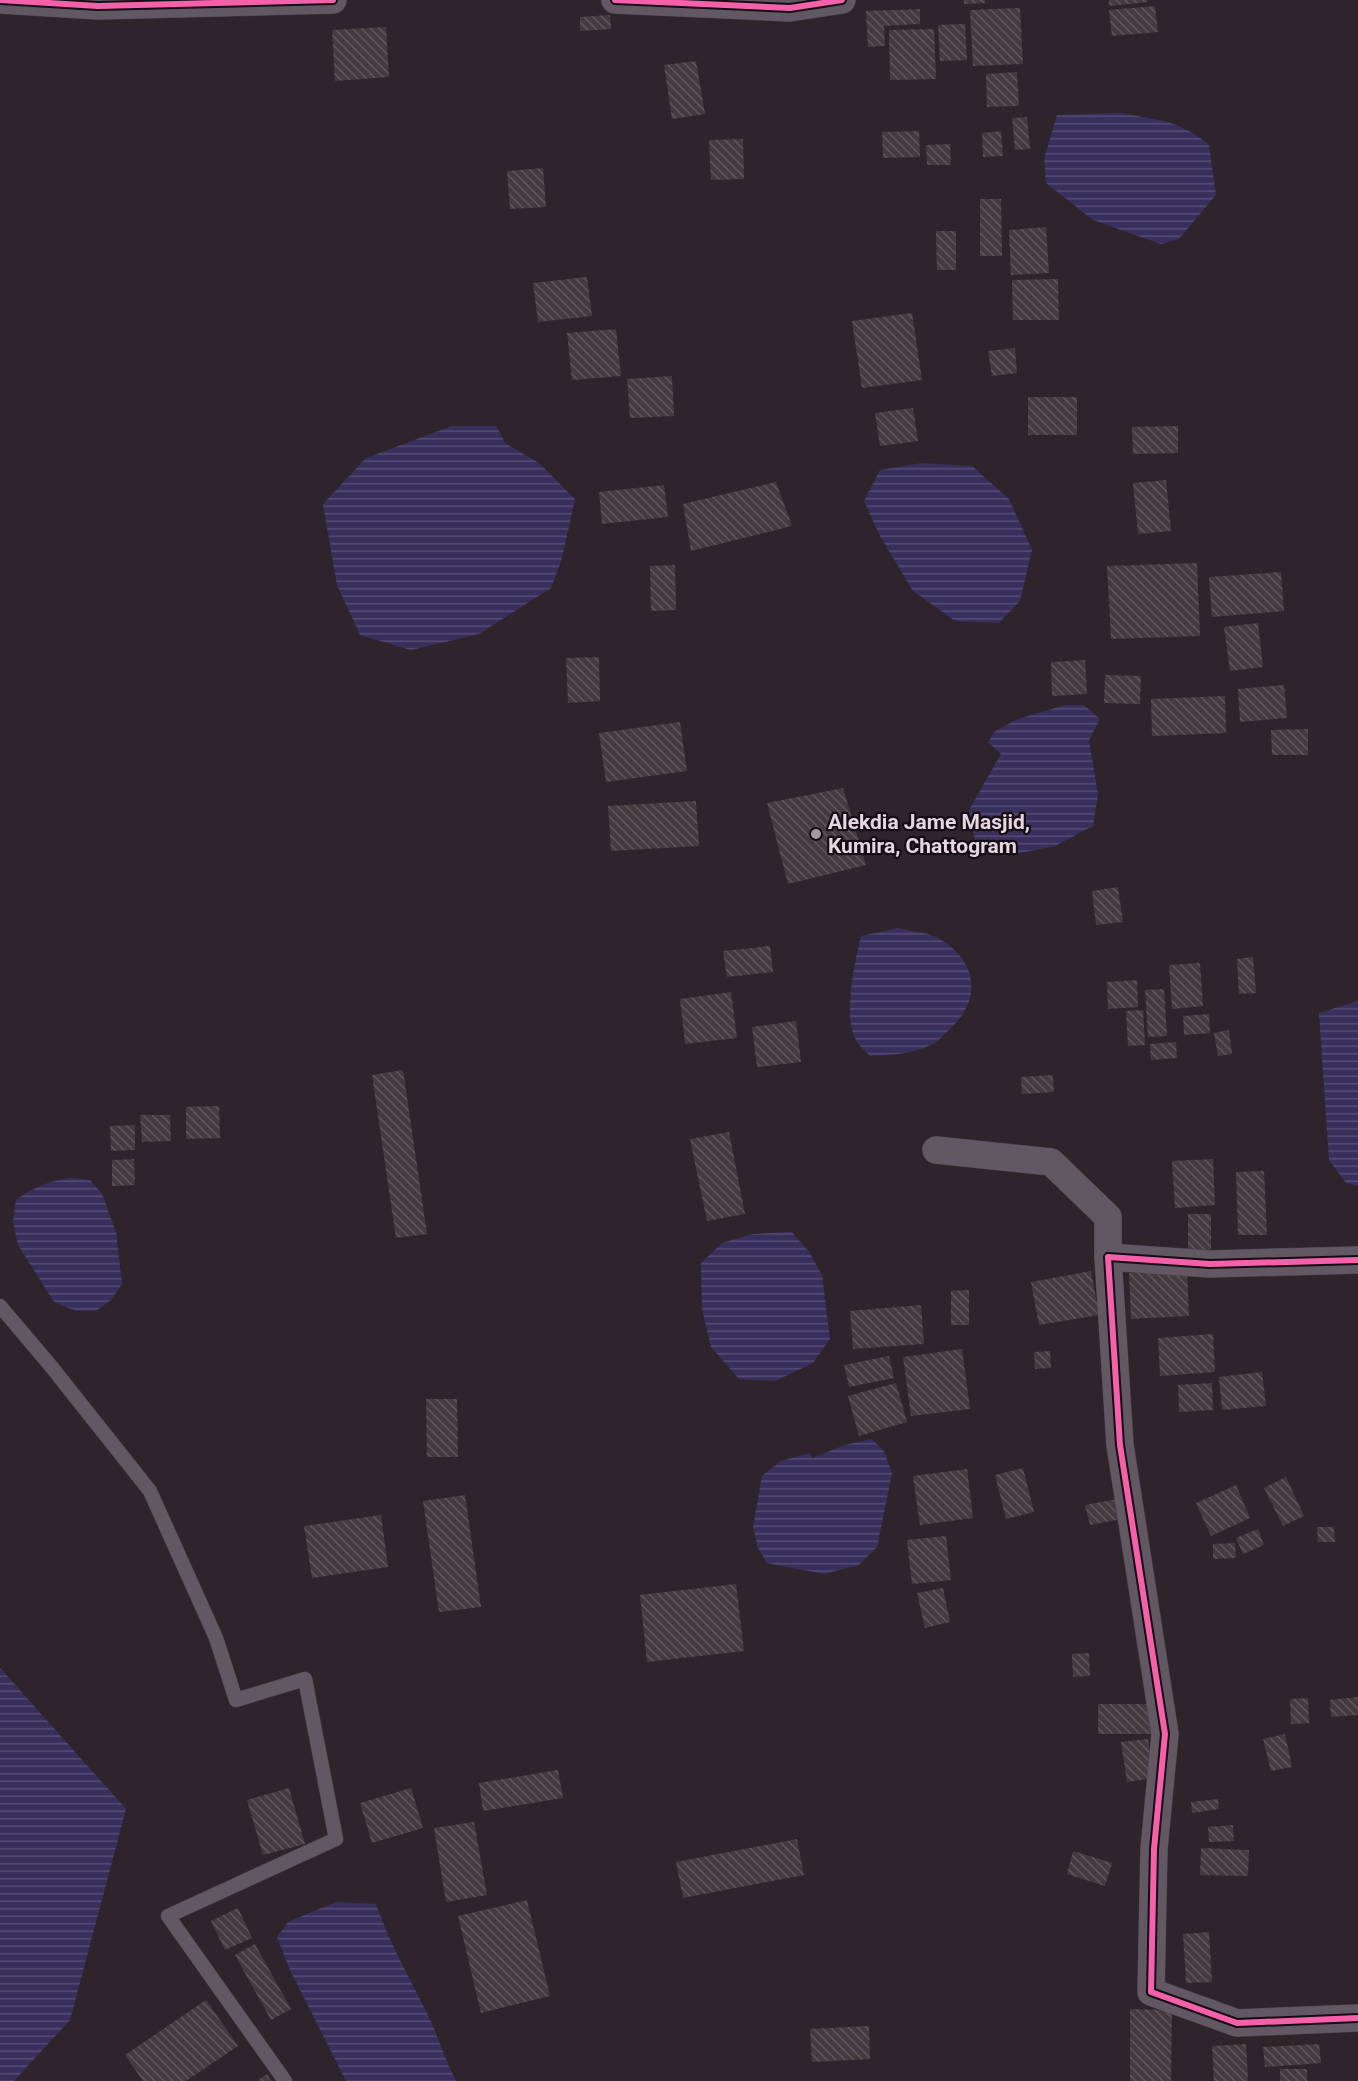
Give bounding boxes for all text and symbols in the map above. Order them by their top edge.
place label: Alekdia Jame Masjid, Kumira, Chattogram [828,810,1030,858]
marker: Alekdia Jame Masjid, Kumira, Chattogram [809,827,823,841]

